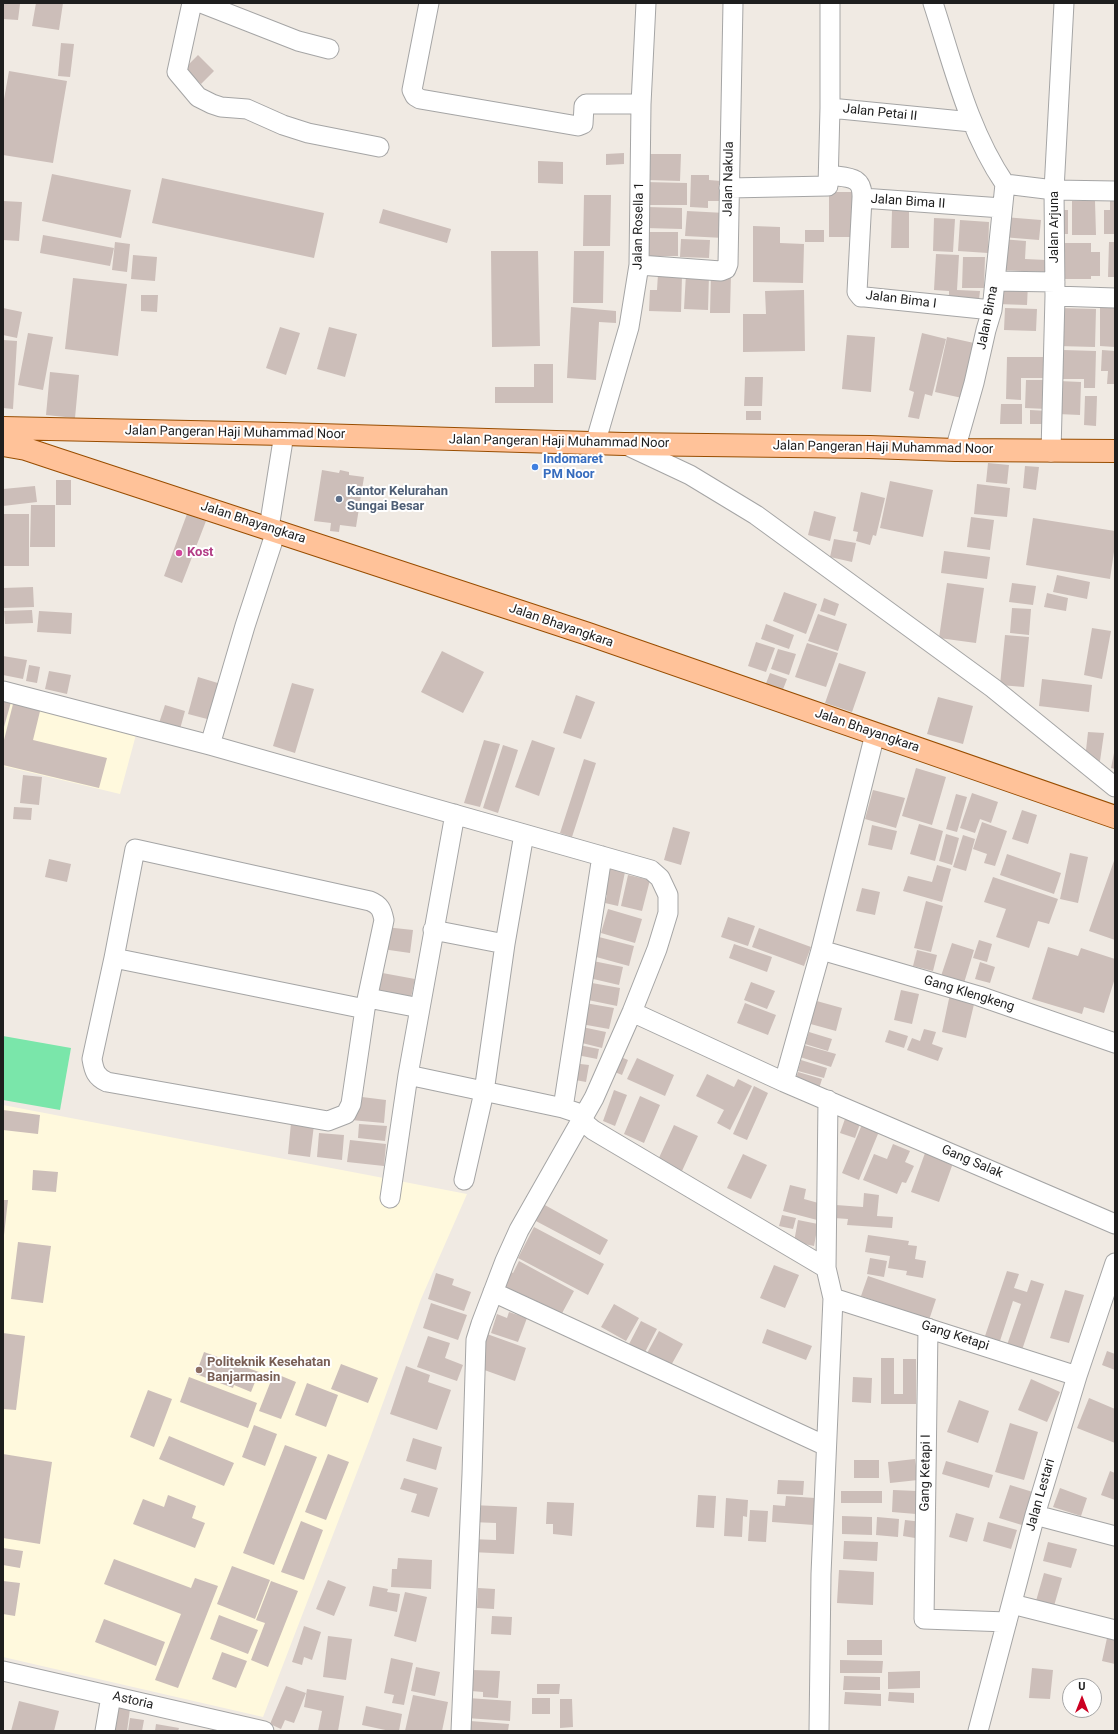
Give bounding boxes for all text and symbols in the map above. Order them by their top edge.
street label: Jalan Petai II [842,101,918,125]
street label: Jalan Nakula [721,141,737,217]
street label: Jalan Rosella 1 [630,182,648,270]
street label: Jalan Arjuna [1047,191,1063,263]
street label: Jalan Bima II [870,192,946,212]
street label: Jalan Bima [974,285,1002,351]
street label: Jalan Bima I [865,288,937,312]
street label: Jalan Pangeran Haji Muhammad Noor [125,423,345,443]
street label: Jalan Pangeran Haji Muhammad Noor [449,432,669,452]
street label: Jalan Pangeran Haji Muhammad Noor [773,438,993,458]
place label: Indomaret PM Noor [543,452,603,483]
marker: Indomaret PM Noor [530,462,540,472]
place label: Kantor Kelurahan Sungai Besar [347,484,448,515]
marker: Kantor Kelurahan Sungai Besar [334,494,344,504]
street label: Jalan Bhayangkara [198,499,308,547]
place label: Kost [187,545,214,561]
marker: Kost [174,548,184,558]
street label: Jalan Bhayangkara [507,601,615,651]
street label: Jalan Bhayangkara [813,706,921,756]
street label: Gang Klengkeng [922,973,1016,1015]
street label: Gang Salak [939,1142,1005,1182]
street label: Gang Ketapi [919,1318,991,1354]
place label: Politeknik Kesehatan Banjarmasin [207,1355,330,1386]
marker: Politeknik Kesehatan Banjarmasin [194,1365,204,1375]
street label: Gang Ketapi I [918,1434,934,1512]
street label: Jalan Lestari [1023,1457,1059,1533]
north arrow [1062,1678,1102,1718]
text: U [1078,1680,1086,1693]
street label: Astoria [111,1689,155,1713]

